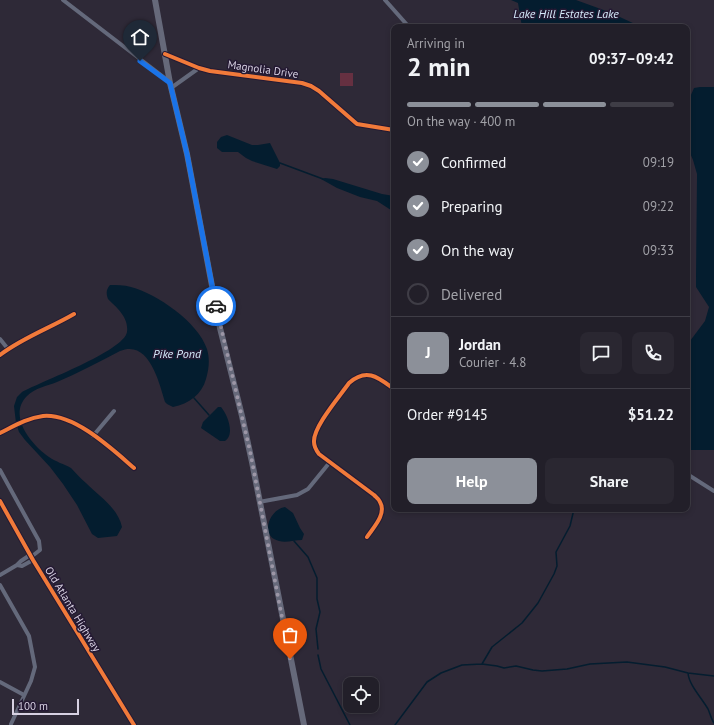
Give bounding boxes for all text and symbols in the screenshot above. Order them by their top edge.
water label: Lake Hill Estates Lake [513,6,619,21]
pin [123,20,157,61]
icon: home [129,26,151,48]
text: Arriving in [407,35,465,52]
text: 09:37–09:42 [589,49,674,68]
text: 2 min [407,50,470,83]
street label: Magnolia Drive [227,57,300,81]
text: On the way · 400 m [407,113,515,130]
icon: check [407,151,429,173]
text: Confirmed [441,153,506,172]
text: 09:19 [643,154,674,171]
icon: check [407,195,429,217]
text: Preparing [441,197,503,216]
text: 09:22 [643,198,674,215]
icon: check [407,239,429,261]
text: On the way [441,241,514,260]
text: 09:33 [643,242,674,259]
text: Delivered [441,285,502,304]
courier [196,286,236,326]
icon: car [205,295,227,317]
button: chat [580,332,622,374]
button: phone [632,332,674,374]
text: Jordan [459,335,501,354]
text: J [425,343,431,362]
water label: Pike Pond [153,346,202,361]
text: Courier · 4.8 [459,354,526,371]
text: Order #9145 [407,405,488,424]
text: $51.22 [628,405,674,424]
button: Help [407,458,537,504]
button: Share [545,458,674,504]
street label: Old Atlanta Highway [42,564,104,655]
pin [273,618,307,659]
icon: bag [279,624,301,646]
map controls [343,677,379,713]
button: locate [343,677,379,713]
scale bar [12,697,79,716]
text: 100 m [18,699,48,713]

